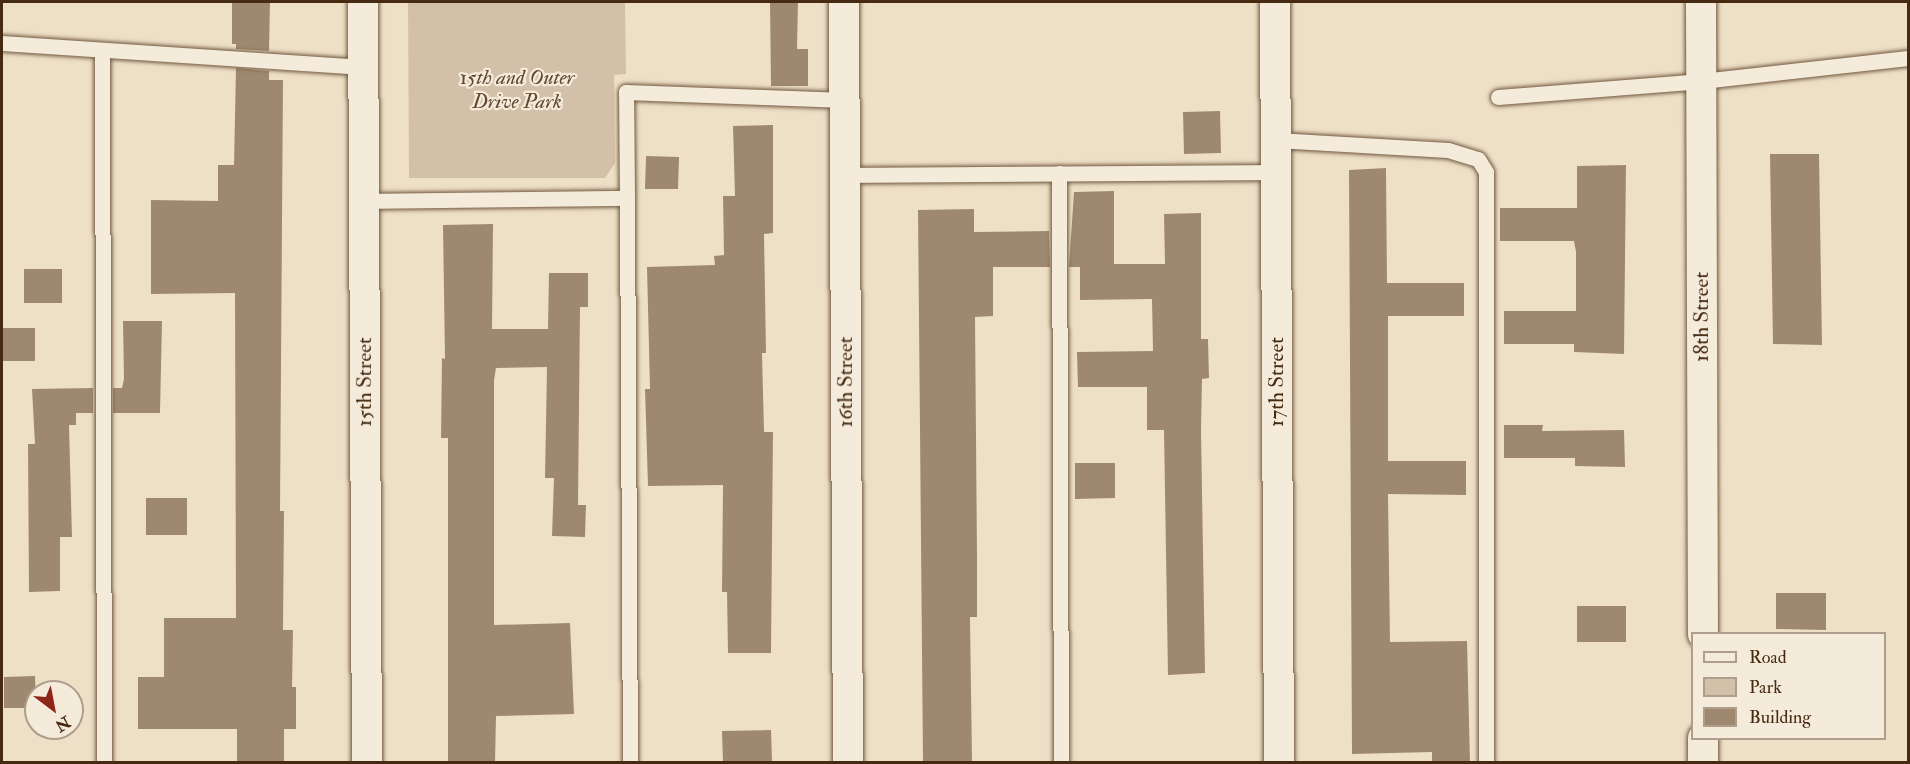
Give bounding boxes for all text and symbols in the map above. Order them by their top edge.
park label: 15th and Outer Drive Park [460,65,574,115]
street label: 18th Street [1689,272,1715,362]
street label: 15th Street [352,337,378,427]
street label: 16th Street [833,337,859,427]
street label: 17th Street [1264,337,1290,427]
legend [1691,632,1886,740]
text: Road [1749,646,1787,669]
text: Park [1749,676,1782,699]
north arrow [24,680,84,740]
text: Building [1749,706,1811,729]
text: N [51,711,74,736]

